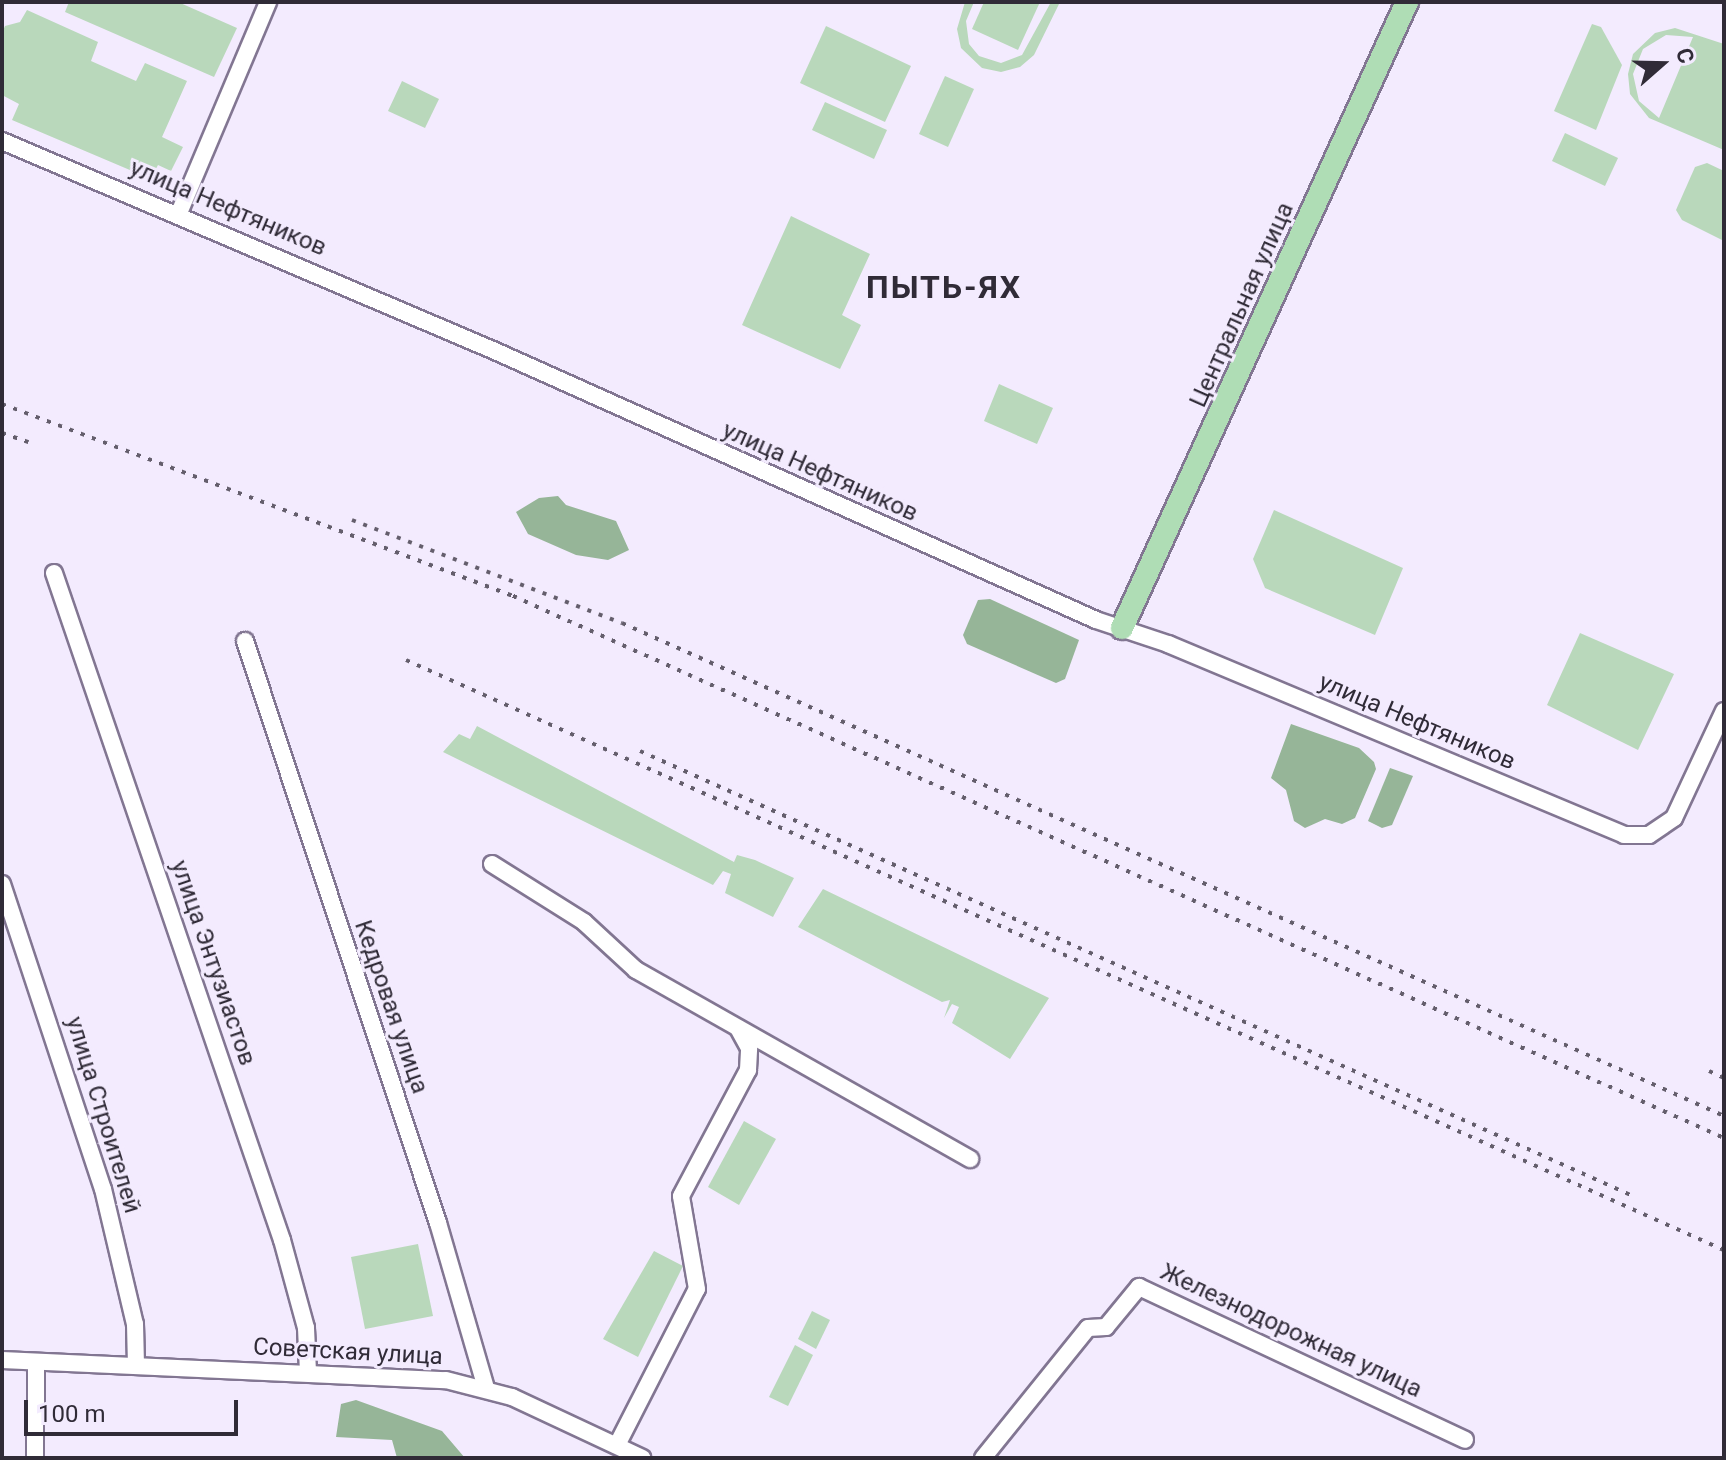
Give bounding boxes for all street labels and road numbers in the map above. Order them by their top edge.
street label: улица Нефтяников [125,154,331,262]
street label: Центральная улица [1184,198,1300,412]
street label: улица Нефтяников [718,416,922,528]
street label: улица Нефтяников [1314,668,1520,776]
street label: улица Энтузиастов [164,857,262,1069]
street label: Кедровая улица [348,917,434,1097]
street label: улица Строителей [59,1013,147,1217]
street label: Железнодорожная улица [1156,1258,1426,1404]
street label: Советская улица [252,1333,444,1371]

